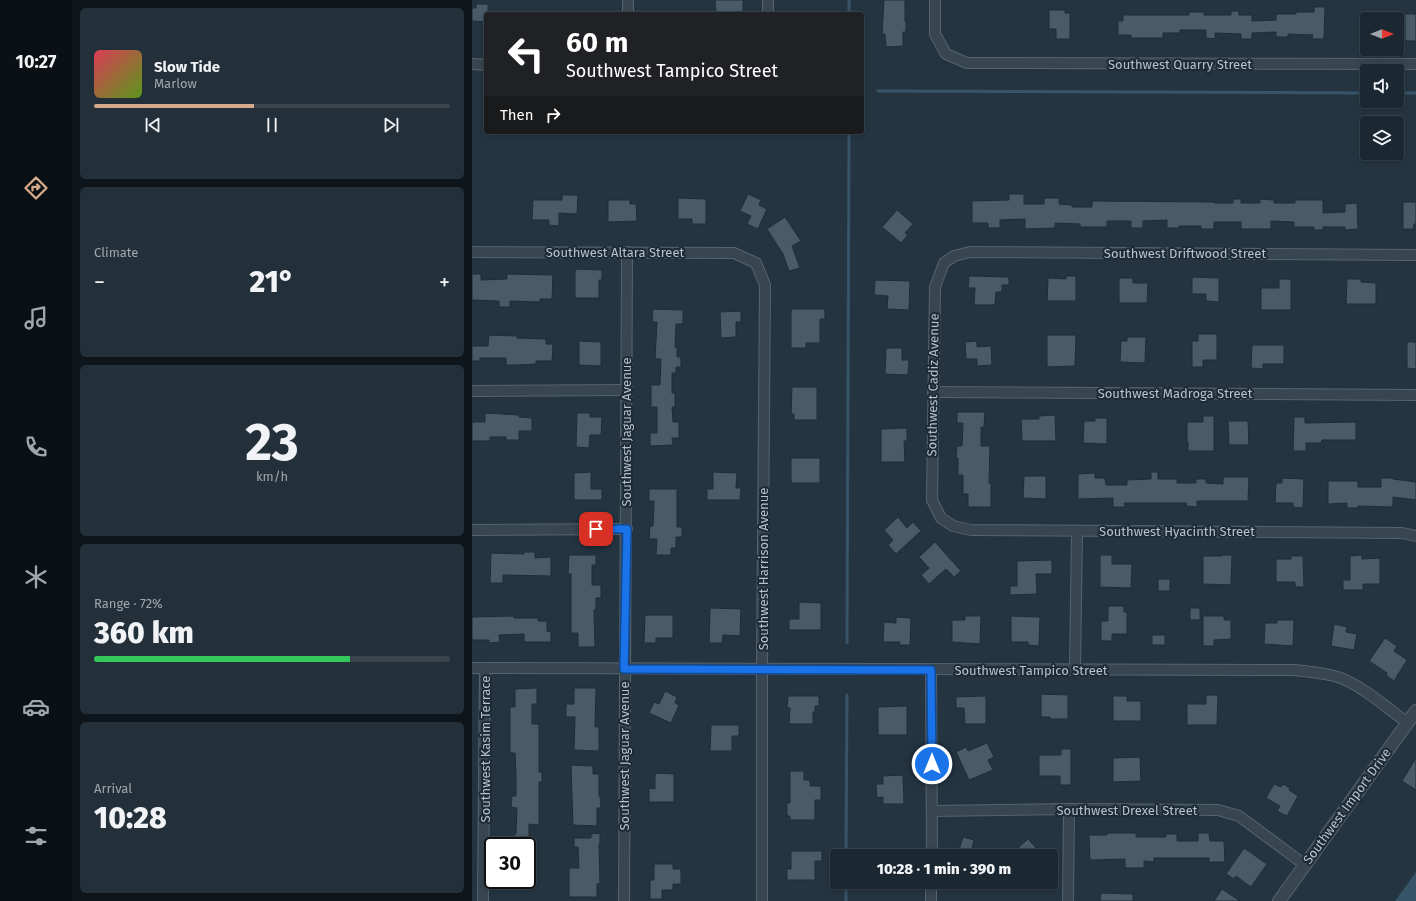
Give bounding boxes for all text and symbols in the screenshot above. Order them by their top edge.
north arrow [1360,12,1404,56]
map controls [1360,12,1404,160]
text: 60 m [566,26,628,59]
icon: left [500,28,552,80]
text: 10:27 [16,51,56,73]
street label: Southwest Quarry Street [1108,57,1252,72]
text: Slow Tide [154,58,220,76]
text: Southwest Tampico Street [566,60,778,82]
button: sound [1360,64,1404,108]
text: Marlow [154,76,197,91]
icon: right [542,104,564,126]
text: Then [500,106,534,124]
icon: previous [142,114,164,136]
icon: pause [261,114,283,136]
icon: next [380,114,402,136]
button: layers [1360,116,1404,160]
icon: directions [22,174,50,202]
text: Climate [94,245,138,260]
street label: Southwest Altara Street [546,245,685,260]
street label: Southwest Driftwood Street [1104,246,1266,261]
text: 21° [250,264,294,300]
text: − [94,269,105,296]
text: + [439,269,450,296]
icon: music [22,304,50,332]
street label: Southwest Cadiz Avenue [924,313,942,457]
street label: Southwest Jaguar Avenue [619,358,634,506]
street label: Southwest Madroga Street [1098,386,1253,401]
text: 23 [245,411,299,474]
icon: phone [22,433,50,461]
text: km/h [256,469,288,484]
street label: Southwest Harrison Avenue [756,488,771,650]
pin [579,512,613,546]
icon: arrive [585,518,607,540]
street label: Southwest Hyacinth Street [1099,524,1255,539]
icon: climate [22,563,50,591]
text: Range · 72% [94,596,163,611]
text: 360 km [94,615,194,651]
street label: Southwest Tampico Street [954,663,1108,678]
street label: Southwest Kasim Terrace [478,676,493,822]
street label: Southwest Jaguar Avenue [617,682,632,830]
icon: car [22,693,50,721]
position arrow [911,743,953,785]
street label: Southwest Import Drive [1300,745,1394,867]
text: Arrival [94,781,132,796]
text: 10:28 [94,800,167,836]
street label: Southwest Drexel Street [1057,803,1198,818]
icon: filters [22,822,50,850]
speed limit sign: 30 [484,837,536,889]
text: 10:28 · 1 min · 390 m [877,860,1011,878]

